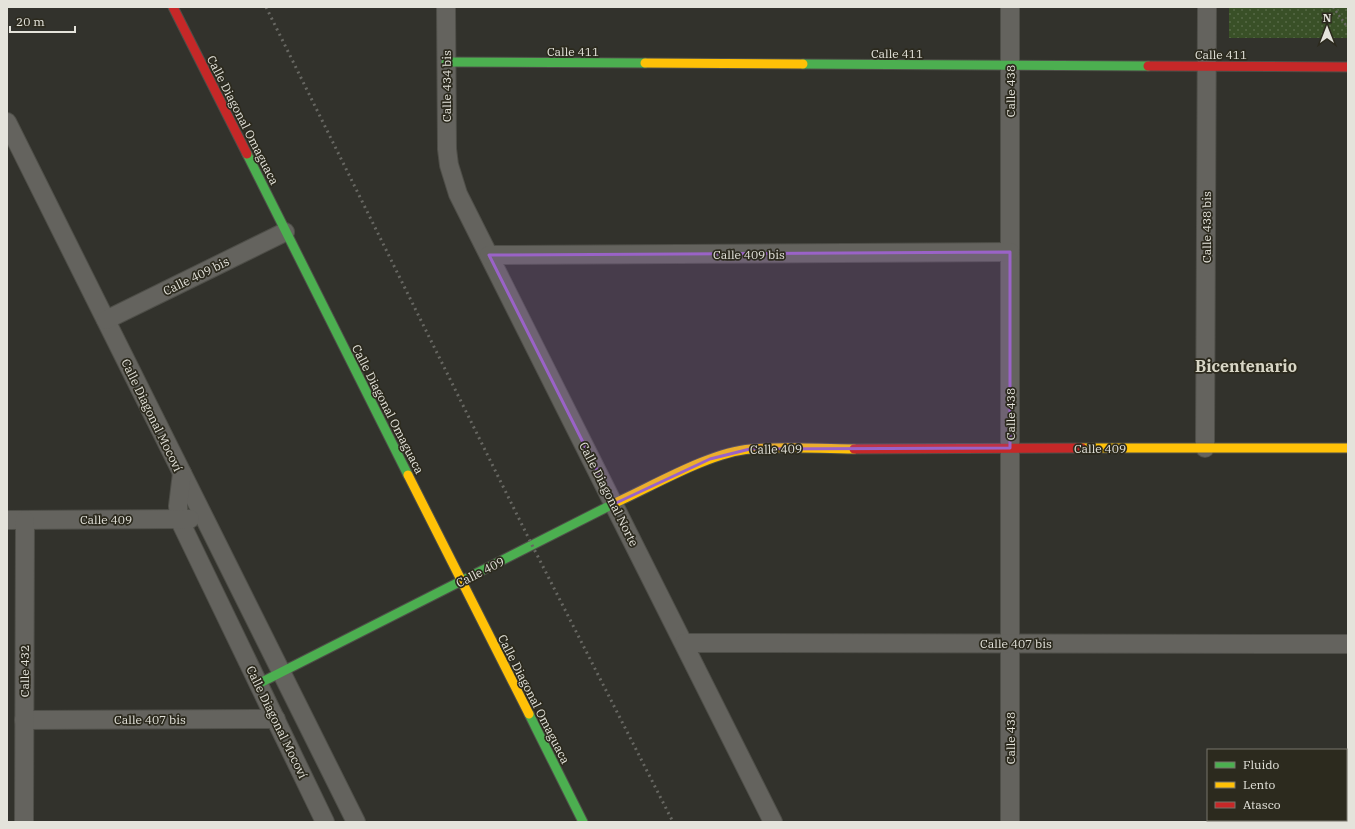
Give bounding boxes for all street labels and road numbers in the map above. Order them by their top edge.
street label: Calle 411 [547,44,599,59]
street label: Calle 411 [871,46,923,61]
street label: Calle 411 [1195,47,1247,62]
street label: Calle 434 bis [439,50,454,122]
street label: Calle Diagonal Omaguaca [204,53,282,187]
street label: Calle 438 [1003,65,1018,117]
street label: Calle 438 bis [1199,191,1214,263]
street label: Calle 409 bis [713,247,785,262]
street label: Calle 409 bis [160,253,232,298]
street label: Calle Diagonal Omaguaca [349,342,427,476]
street label: Calle Diagonal Mocoví [118,356,186,474]
street label: Calle 438 [1003,388,1018,440]
street label: Calle Diagonal Norte [576,439,642,549]
street label: Calle 409 [750,441,802,457]
street label: Calle 409 [1074,441,1126,456]
street label: Calle 409 [80,512,132,527]
street label: Calle 409 [453,553,507,591]
street label: Calle Diagonal Omaguaca [495,632,573,766]
street label: Calle 407 bis [980,636,1052,651]
street label: Calle 432 [17,645,32,697]
street label: Calle Diagonal Mocoví [243,663,311,781]
street label: Calle 407 bis [114,712,186,727]
street label: Calle 438 [1003,712,1018,764]

